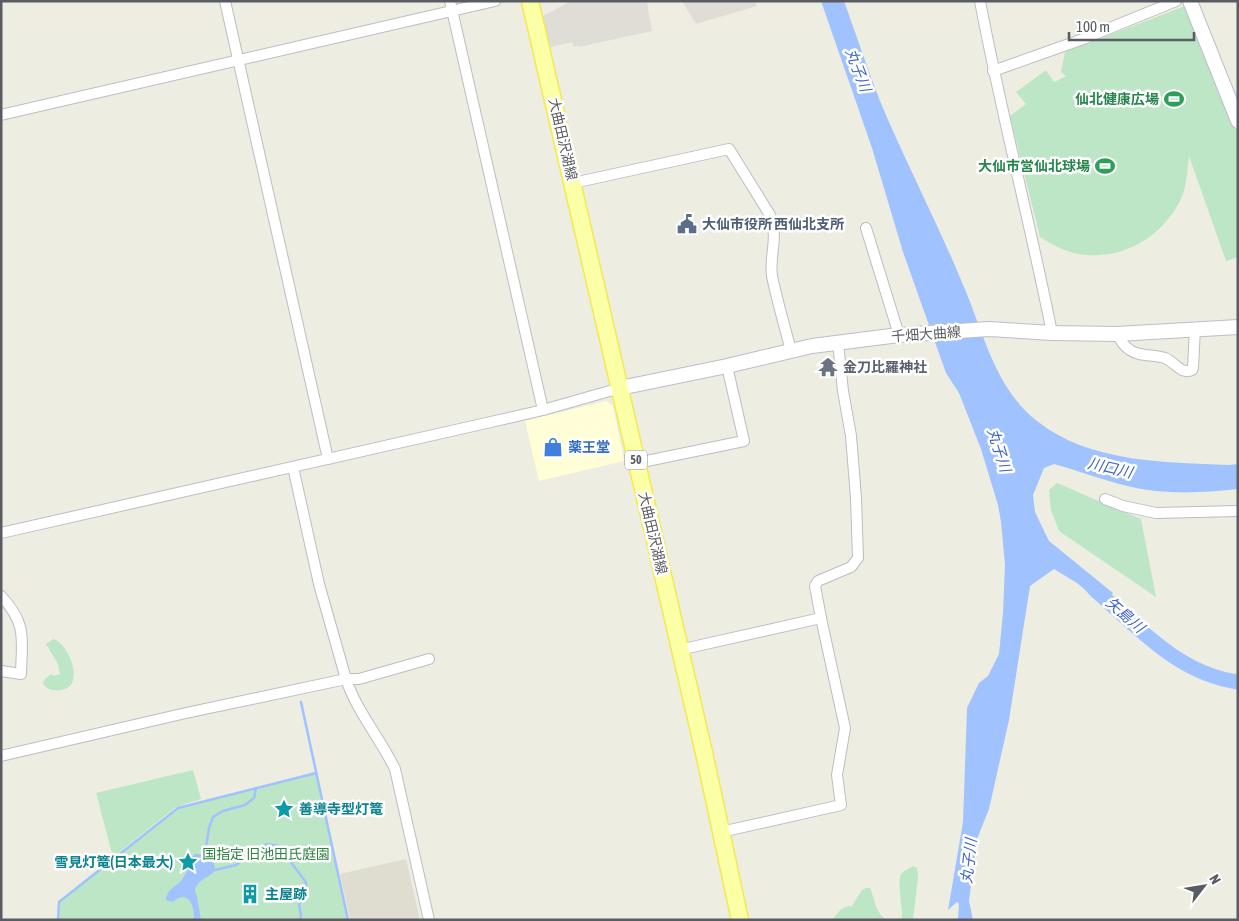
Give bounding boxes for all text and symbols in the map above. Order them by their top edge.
scale bar [1069,10,1194,42]
text: 100 m [1076,18,1110,35]
water label: 丸子川 [842,46,875,96]
sports icon: 仙北健康広場 [1163,88,1185,110]
place label: 仙北健康広場 [1075,91,1159,107]
street label: 大曲田沢湖線 [546,96,580,182]
sports icon: 大仙市営仙北球場 [1094,155,1116,177]
place label: 大仙市営仙北球場 [978,158,1090,174]
public building icon: 大仙市役所 西仙北支所 [676,213,698,235]
place label: 大仙市役所 西仙北支所 [702,216,844,232]
street label: 千畑大曲線 [891,324,961,344]
temple icon: 金刀比羅神社 [817,356,839,378]
place label: 金刀比羅神社 [843,359,927,375]
water label: 丸子川 [984,426,1015,476]
shop icon: 薬王堂 [542,436,564,458]
place label: 薬王堂 [568,439,610,455]
road number: 50 [625,450,647,470]
water label: 川口川 [1086,454,1136,481]
street label: 大曲田沢湖線 [636,490,670,576]
water label: 矢島川 [1103,593,1149,637]
place icon: 善導寺型灯篭 [273,798,295,820]
place label: 善導寺型灯篭 [299,801,383,817]
water label: 丸子川 [958,836,980,884]
park label: 国指定 旧池田氏庭園 [202,846,330,862]
place icon: 雪見灯篭(日本最大) [177,851,199,873]
place label: 雪見灯篭(日本最大) [54,854,173,870]
north arrow [1179,861,1229,911]
text: N [1206,872,1224,887]
building icon: 主屋跡 [239,883,261,905]
place label: 主屋跡 [265,886,307,902]

